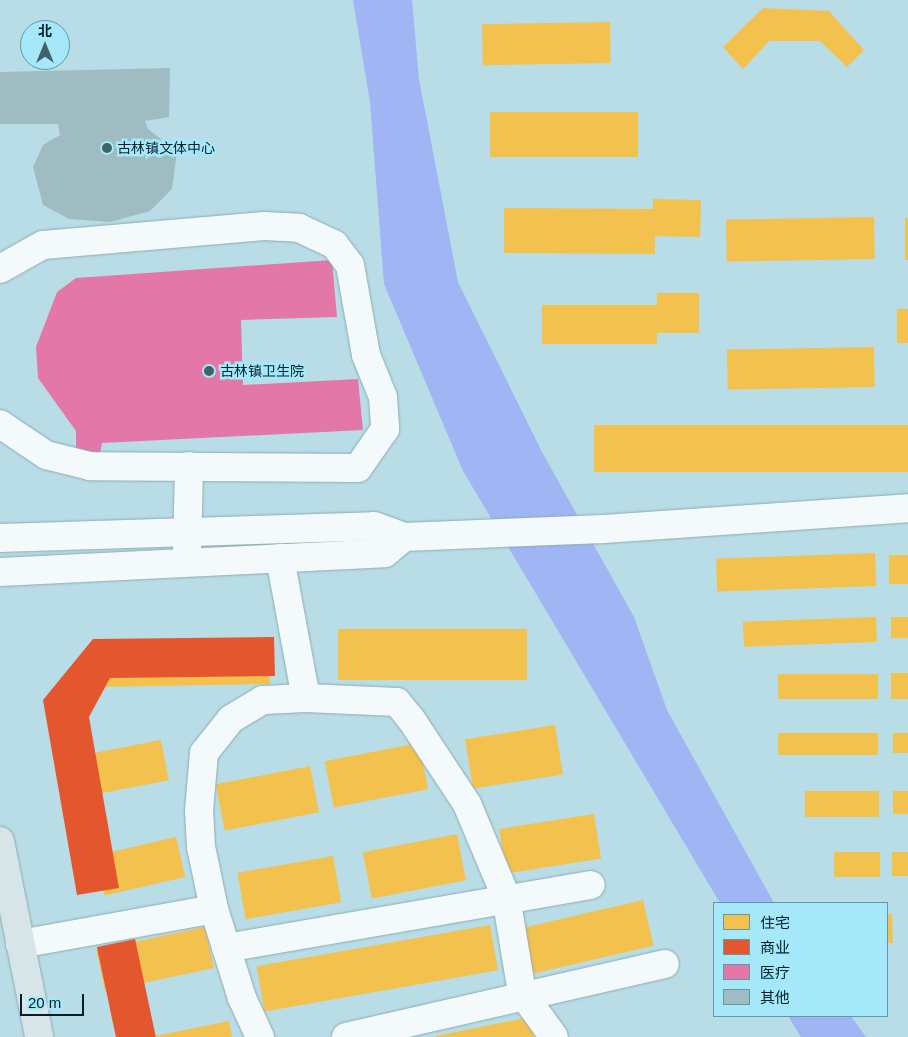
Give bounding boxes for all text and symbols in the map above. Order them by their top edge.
north arrow [20,20,70,70]
text: 北 [38,23,52,39]
place label: 古林镇文体中心 [117,140,215,156]
marker: 古林镇文体中心 [101,142,113,154]
place label: 古林镇卫生院 [220,363,304,379]
marker: 古林镇卫生院 [202,364,216,378]
legend [713,902,888,1017]
text: 住宅 [760,914,790,931]
text: 商业 [760,939,790,956]
text: 医疗 [760,964,790,981]
scale bar [22,984,86,1016]
text: 其他 [760,989,790,1006]
text: 20 m [28,994,61,1011]

